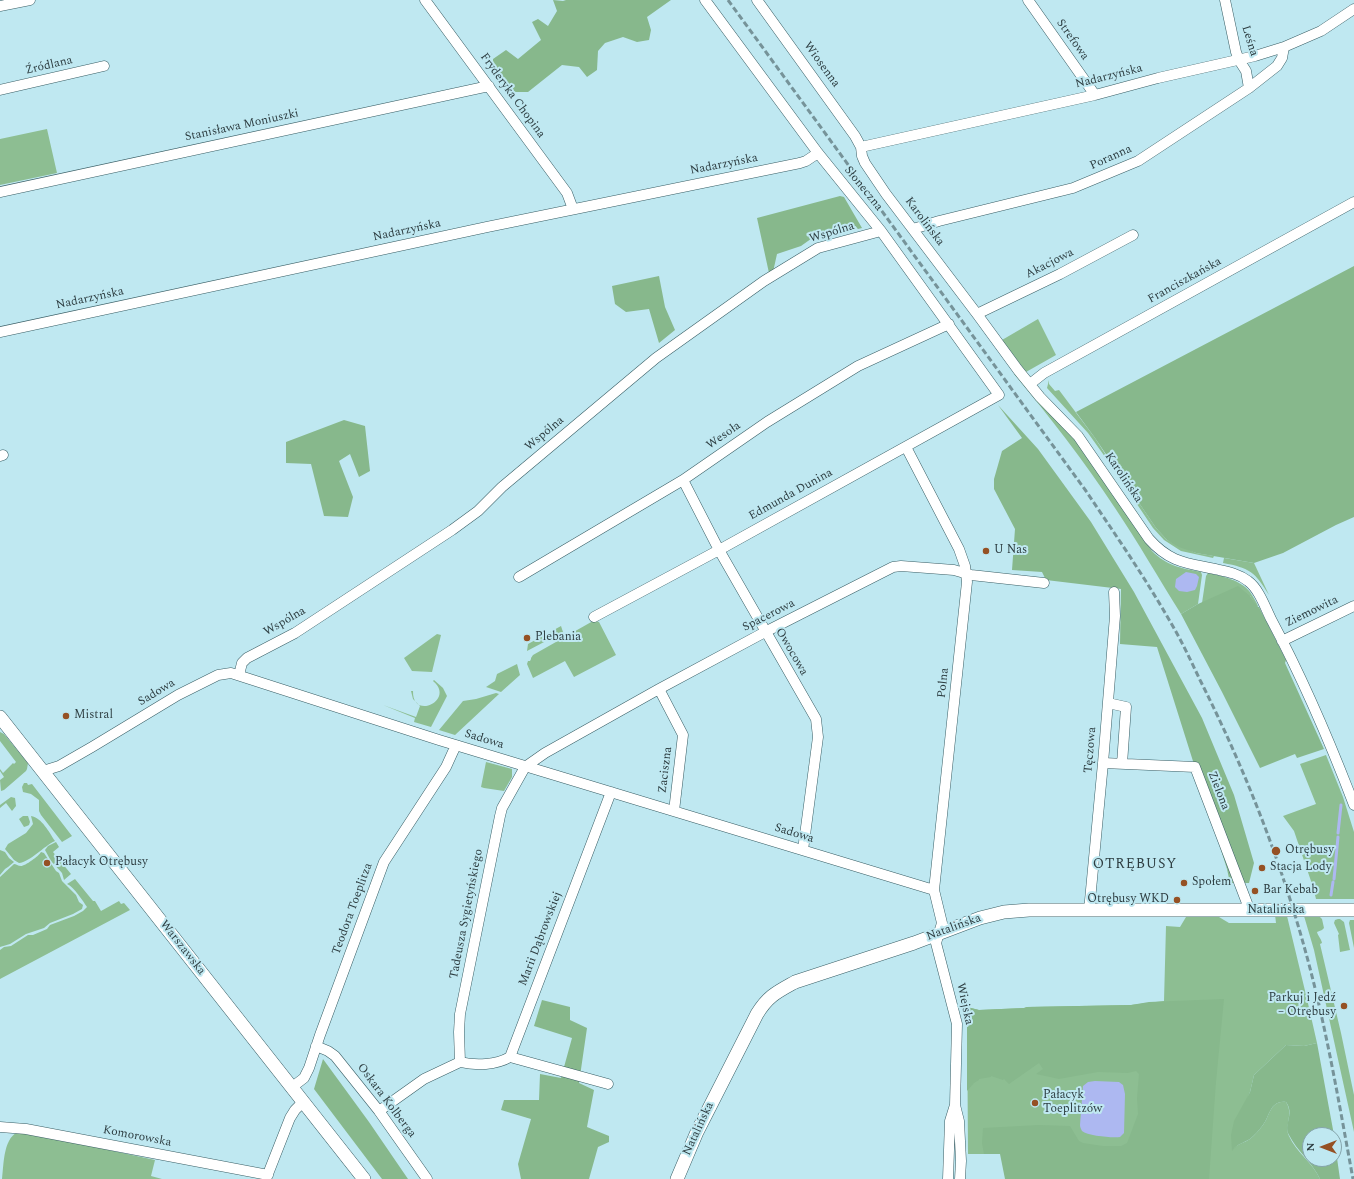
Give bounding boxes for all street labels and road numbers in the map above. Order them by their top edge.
street label: Strefowa [1053,17,1091,63]
street label: Leśna [1238,24,1260,58]
street label: Wiosenna [800,39,842,91]
street label: Fryderyka Chopina [476,51,548,141]
street label: Źródlana [24,54,74,78]
street label: Nadarzyńska [1074,62,1144,92]
street label: Stanisława Moniuszki [184,107,300,145]
street label: Poranna [1088,142,1134,174]
street label: Nadarzyńska [689,151,759,179]
street label: Słoneczna [841,164,885,214]
street label: Karolińska [901,195,947,249]
street label: Nadarzyńska [372,217,442,245]
street label: Wspólna [808,219,856,247]
street label: Akacjowa [1023,246,1077,282]
street label: Franciszkańska [1146,255,1224,307]
street label: Nadarzyńska [55,285,125,313]
street label: Wspólna [523,414,567,454]
street label: Wesoła [704,419,744,453]
street label: Karolińska [1101,450,1145,506]
street label: Edmunda Dunina [747,466,835,524]
street label: Ziemowita [1283,593,1341,631]
street label: Spacerowa [740,597,798,635]
street label: Wspólna [261,604,309,640]
street label: Owocowa [772,626,810,678]
street label: Polna [935,667,953,699]
street label: Sadowa [136,676,178,710]
street label: Tęczowa [1082,726,1100,774]
street label: Sadowa [462,727,506,753]
street label: Zaciszna [656,746,676,794]
street label: Zielona [1204,770,1232,812]
street label: Sadowa [772,821,816,847]
street label: Tadeusza Sygietyńskiego [447,848,487,980]
street label: Teodora Toeplitza [330,861,376,957]
street label: Marii Dąbrowskiej [516,890,566,988]
street label: Natalińska [1247,904,1305,918]
street label: Natalińska [925,911,983,945]
street label: Warszawska [156,918,208,978]
street label: Wiejska [953,982,975,1026]
street label: Oskara Kolberga [353,1061,419,1141]
street label: Natalińska [680,1100,718,1158]
street label: Komorowska [102,1123,172,1151]

